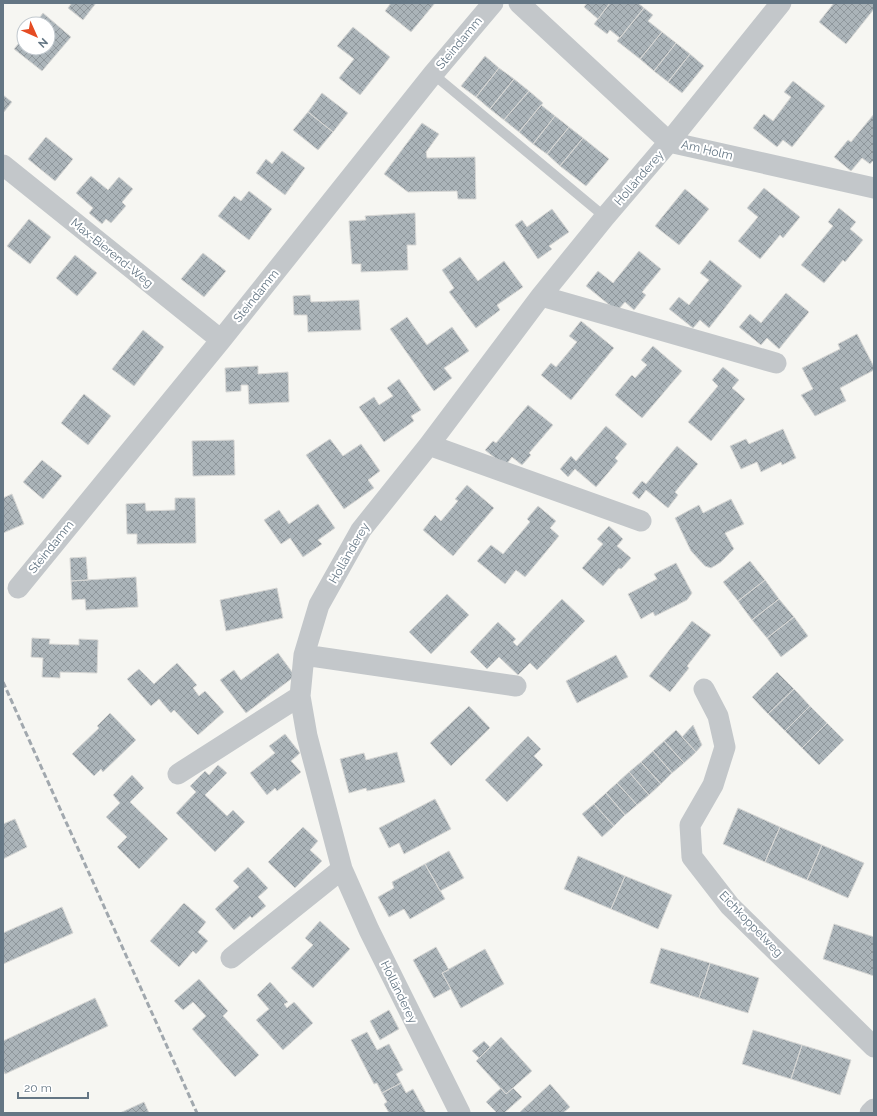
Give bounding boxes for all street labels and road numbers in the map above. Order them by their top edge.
street label: Steindamm [433,14,485,72]
street label: Am Holm [680,137,734,163]
street label: Holländerey [611,147,667,208]
street label: Max-Bierend-Weg [68,215,156,291]
street label: Steindamm [230,267,282,325]
street label: Steindamm [25,518,77,576]
street label: Holländerey [326,520,372,586]
street label: Eichkoppelweg [716,888,786,960]
street label: Holländerey [378,958,420,1026]

